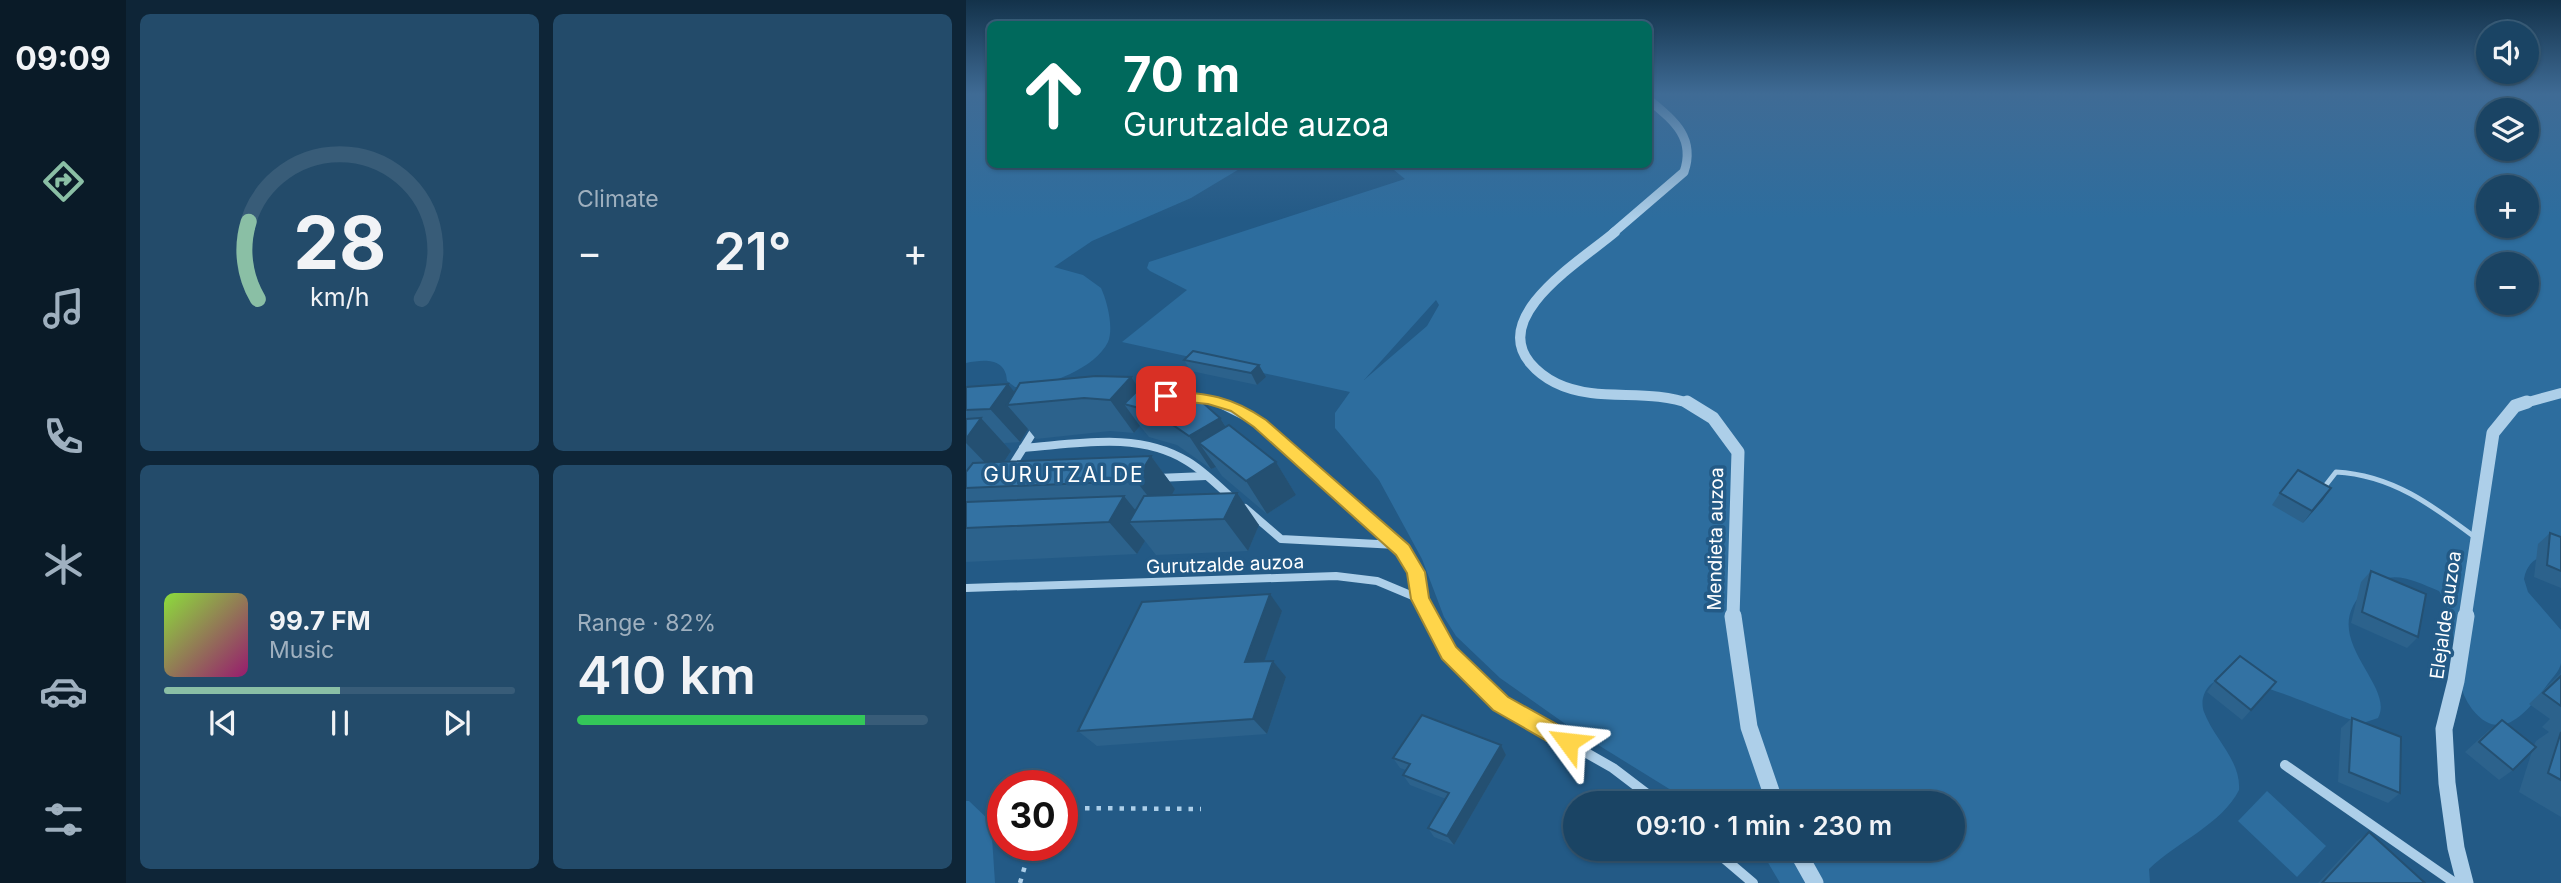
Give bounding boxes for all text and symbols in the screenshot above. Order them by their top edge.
map controls [2476,21,2539,315]
button: sound [2476,21,2539,84]
text: 09:09 [15,39,111,78]
text: 70 m [1123,45,1240,104]
icon: ahead [1008,49,1099,140]
button: layers [2476,98,2539,161]
text: Gurutzalde auzoa [1123,105,1389,144]
icon: directions [39,157,88,206]
button: + [2476,175,2539,238]
text: Climate [577,185,659,213]
text: 28 [293,198,386,287]
text: 21° [713,220,792,283]
text: − [577,229,602,275]
text: + [903,229,928,275]
button: − [2476,252,2539,315]
text: km/h [310,281,369,311]
icon: music [39,284,88,333]
pin [1136,366,1196,426]
icon: arrive [1147,377,1185,415]
icon: phone [39,412,88,461]
district label: GURUTZALDE [983,462,1145,487]
street label: Mendieta auzoa [1703,467,1728,611]
icon: climate [39,540,88,589]
street label: Elejalde auzoa [2425,549,2466,681]
street label: Gurutzalde auzoa [1146,550,1304,579]
text: 99.7 FM [269,605,371,636]
text: Range · 82% [577,609,716,637]
text: Music [269,636,334,664]
text: 410 km [577,644,756,707]
icon: car [39,667,88,716]
icon: previous [204,704,242,742]
icon: pause [321,704,359,742]
icon: next [438,704,476,742]
position arrow [1531,705,1605,779]
speed limit sign: 30 [987,770,1078,861]
icon: filters [39,795,88,844]
text: 09:10 · 1 min · 230 m [1636,810,1892,841]

